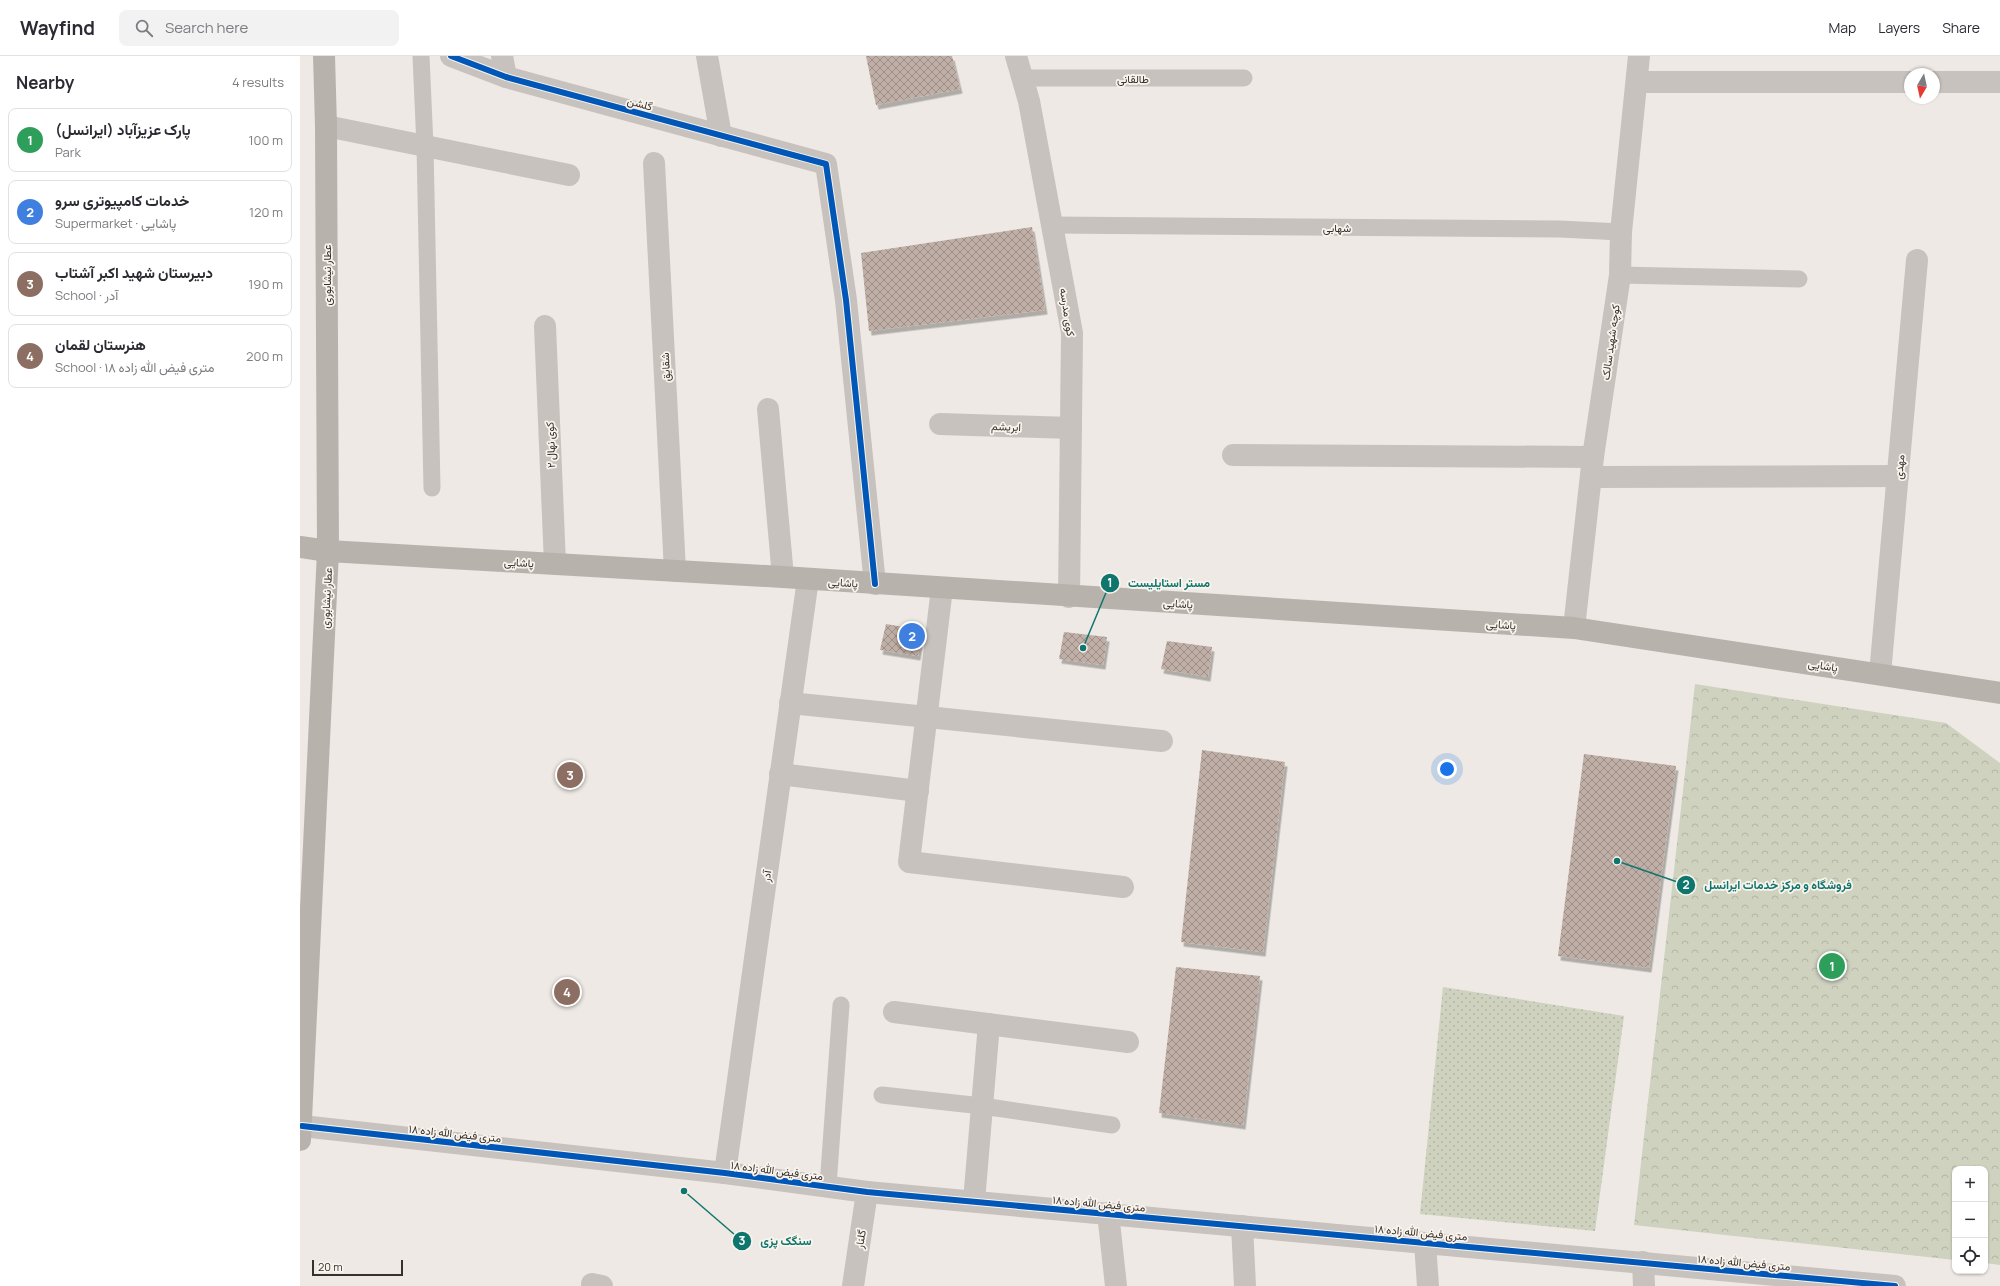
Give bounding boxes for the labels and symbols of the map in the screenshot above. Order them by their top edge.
north arrow [1904,68,1940,104]
street label: طالقانی [1117,71,1149,86]
street label: گلشن [626,92,654,114]
street label: شهابی [1323,220,1352,235]
street label: عطار نیشابوری [319,244,334,305]
street label: کوی مدرسه [1057,287,1079,337]
street label: کوچه شهید سالک [1597,303,1624,381]
street label: شقایق [657,352,673,382]
street label: ابریشم [991,418,1021,435]
street label: کوی نهال ۲ [542,422,558,468]
street label: مهدی [1890,454,1908,480]
street label: پاشایی [504,554,534,571]
street label: عطار نیشابوری [317,567,335,629]
callout: مستر استایلیست [1100,571,1218,595]
street label: پاشایی [827,573,858,592]
text: 1 [1107,574,1113,591]
text: مستر استایلیست [1128,574,1211,591]
street label: پاشایی [1162,594,1193,613]
street label: پاشایی [1485,615,1516,634]
pin: 2 [899,621,925,651]
street label: پاشایی [1807,655,1839,676]
your location [1437,759,1457,779]
pin: 3 [557,760,583,790]
street label: آدر [758,868,774,884]
callout: فروشگاه و مرکز خدمات ایرانسل [1676,873,1859,897]
text: 2 [1682,876,1690,893]
text: فروشگاه و مرکز خدمات ایرانسل [1704,876,1852,893]
pin: 1 [1819,951,1845,981]
pin: 4 [554,977,580,1007]
street label: ۱۸ متری فیض الله زاده [408,1121,502,1145]
street label: ۱۸ متری فیض الله زاده [730,1157,824,1183]
street label: ۱۸ متری فیض الله زاده [1052,1191,1146,1215]
street label: ۱۸ متری فیض الله زاده [1374,1220,1468,1244]
street label: گلنار [851,1228,869,1250]
callout: سنگک پزی [732,1229,820,1253]
text: 3 [739,1232,746,1249]
text: سنگک پزی [760,1232,812,1249]
street label: ۱۸ متری فیض الله زاده [1697,1250,1791,1274]
scale bar [312,1258,403,1277]

